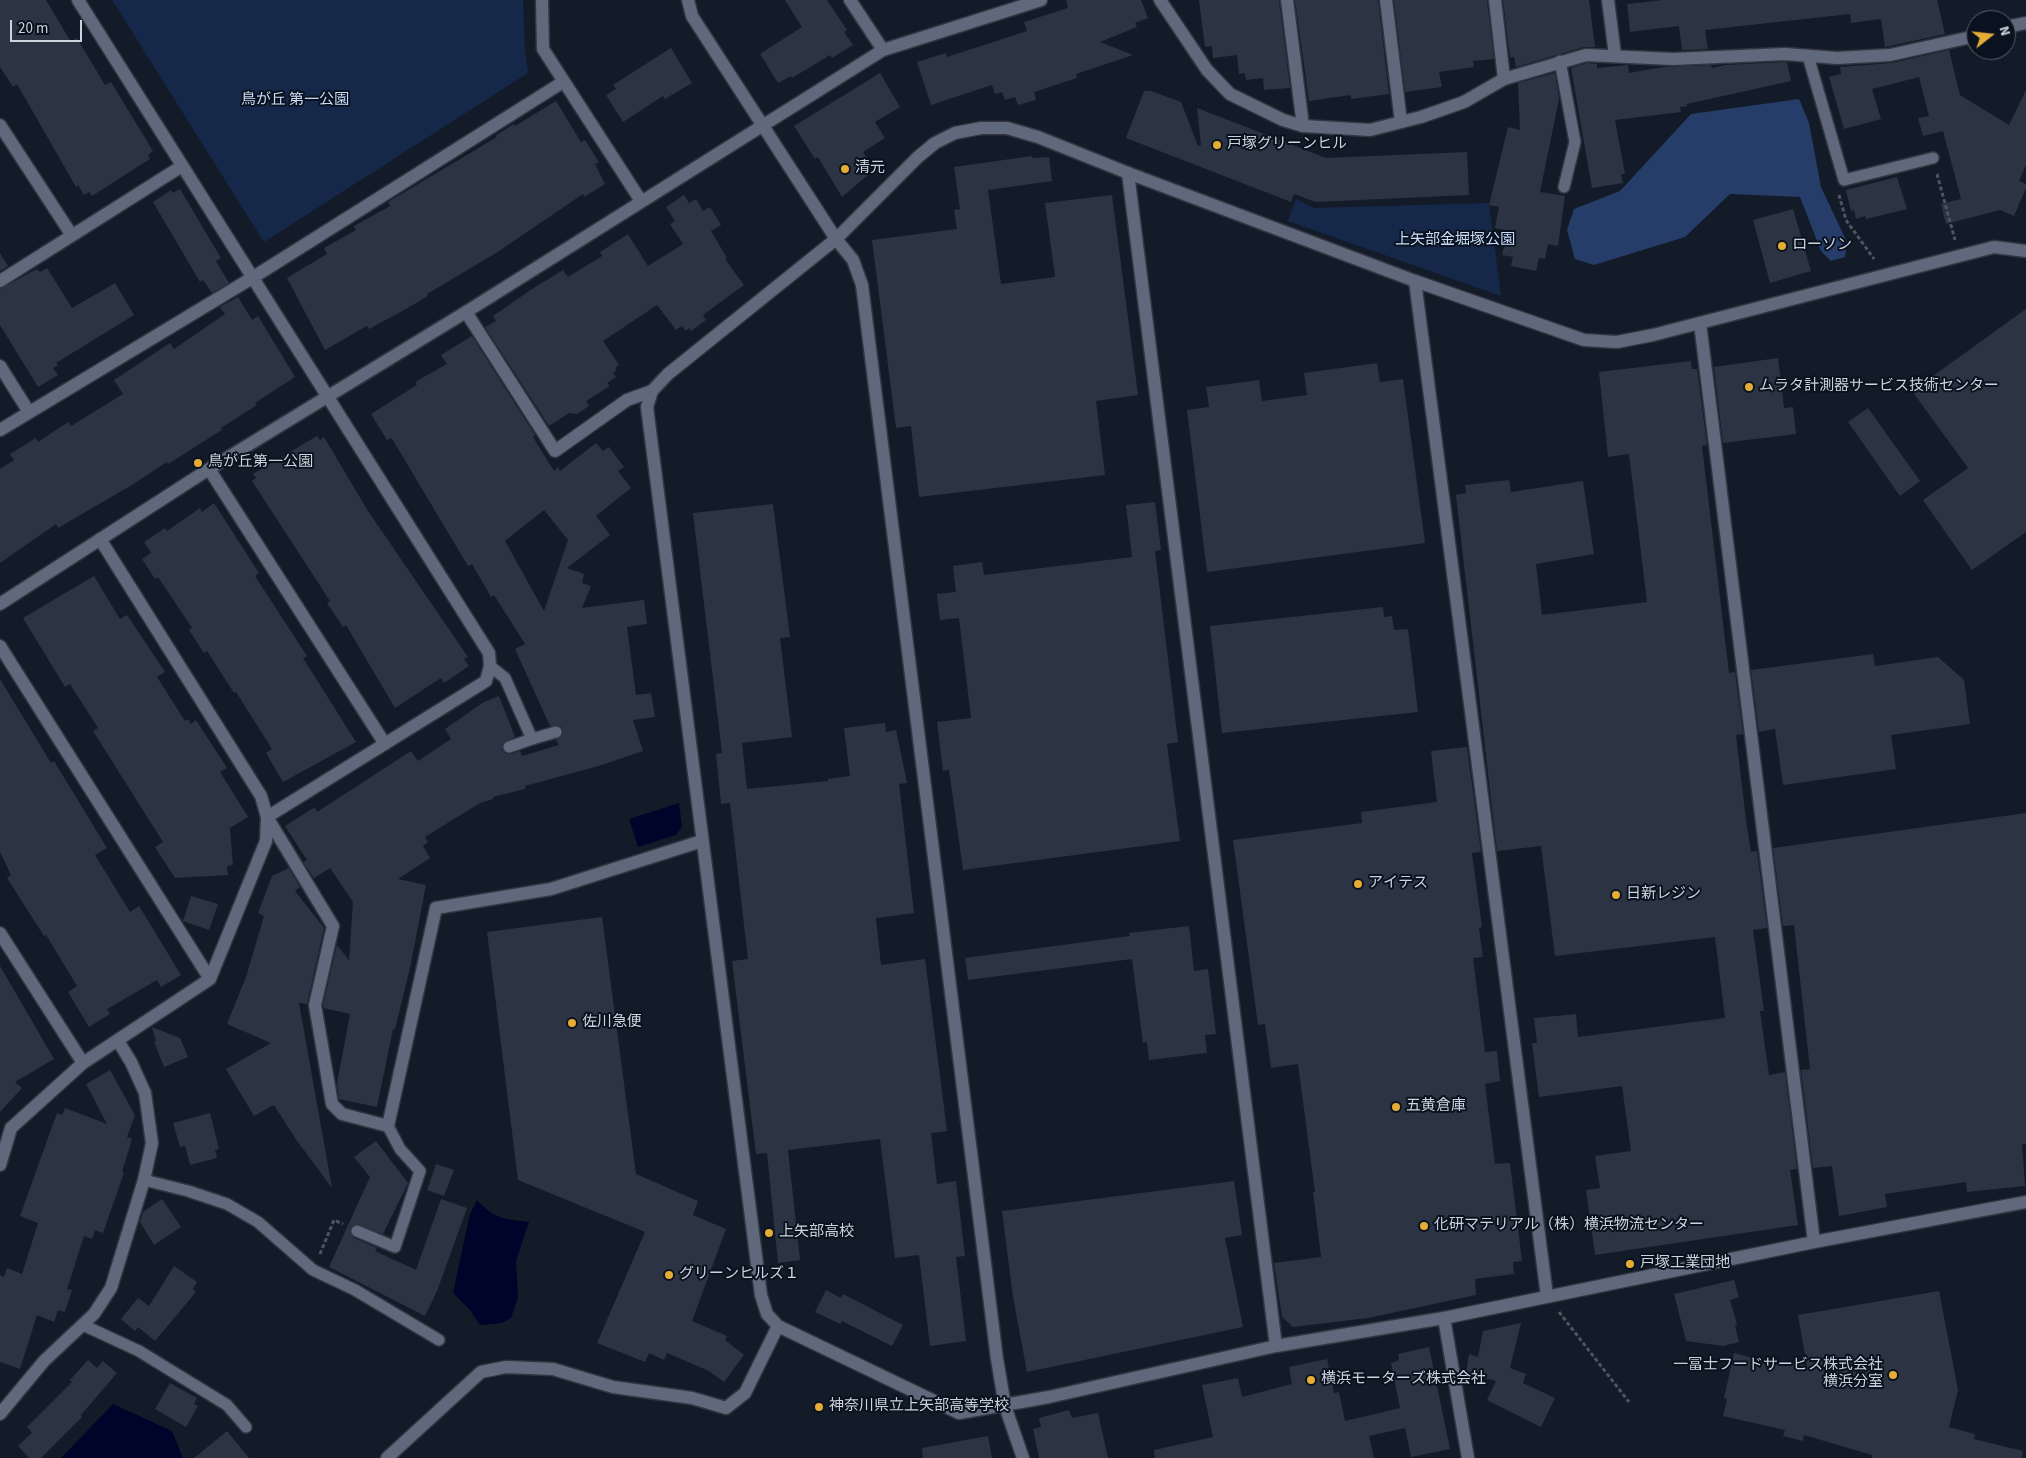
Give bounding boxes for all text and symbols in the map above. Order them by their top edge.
scale bar [12,10,85,42]
north arrow [1966,10,2016,60]
text: 20 m [18,18,48,39]
text: N [1994,24,2015,38]
park label: 鳥が丘 第一公園 [241,92,349,110]
place label: 戸塚グリーンヒル [1227,136,1347,154]
marker: 戸塚グリーンヒル [1211,139,1223,151]
place label: 清元 [855,160,885,178]
marker: 清元 [839,163,851,175]
park label: 上矢部金堀塚公園 [1395,232,1515,250]
place label: ローソン [1792,237,1852,255]
marker: ローソン [1776,240,1788,252]
place label: ムラタ計測器サービス技術センター [1759,378,1999,396]
marker: ムラタ計測器サービス技術センター [1743,381,1755,393]
place label: 鳥が丘第一公園 [208,454,313,472]
marker: 鳥が丘第一公園 [192,457,204,469]
place label: アイテス [1368,875,1428,893]
marker: アイテス [1352,878,1364,890]
place label: 日新レジン [1626,886,1701,904]
marker: 日新レジン [1610,889,1622,901]
place label: 佐川急便 [582,1014,642,1032]
marker: 佐川急便 [566,1017,578,1029]
place label: 五黄倉庫 [1406,1098,1466,1116]
marker: 五黄倉庫 [1390,1101,1402,1113]
place label: 化研マテリアル（株）横浜物流センター [1434,1217,1704,1235]
marker: 化研マテリアル（株）横浜物流センター [1418,1220,1430,1232]
place label: 上矢部高校 [779,1224,854,1242]
marker: 上矢部高校 [763,1227,775,1239]
place label: 戸塚工業団地 [1640,1255,1730,1273]
marker: 戸塚工業団地 [1624,1258,1636,1270]
place label: グリーンヒルズ１ [679,1266,799,1284]
marker: グリーンヒルズ１ [663,1269,675,1281]
place label: 一冨士フードサービス株式会社 横浜分室 [1673,1357,1883,1392]
marker: 一冨士フードサービス株式会社 横浜分室 [1887,1369,1899,1381]
place label: 横浜モーターズ株式会社 [1321,1371,1486,1389]
marker: 横浜モーターズ株式会社 [1305,1374,1317,1386]
place label: 神奈川県立上矢部高等学校 [829,1398,1009,1416]
marker: 神奈川県立上矢部高等学校 [813,1401,825,1413]

